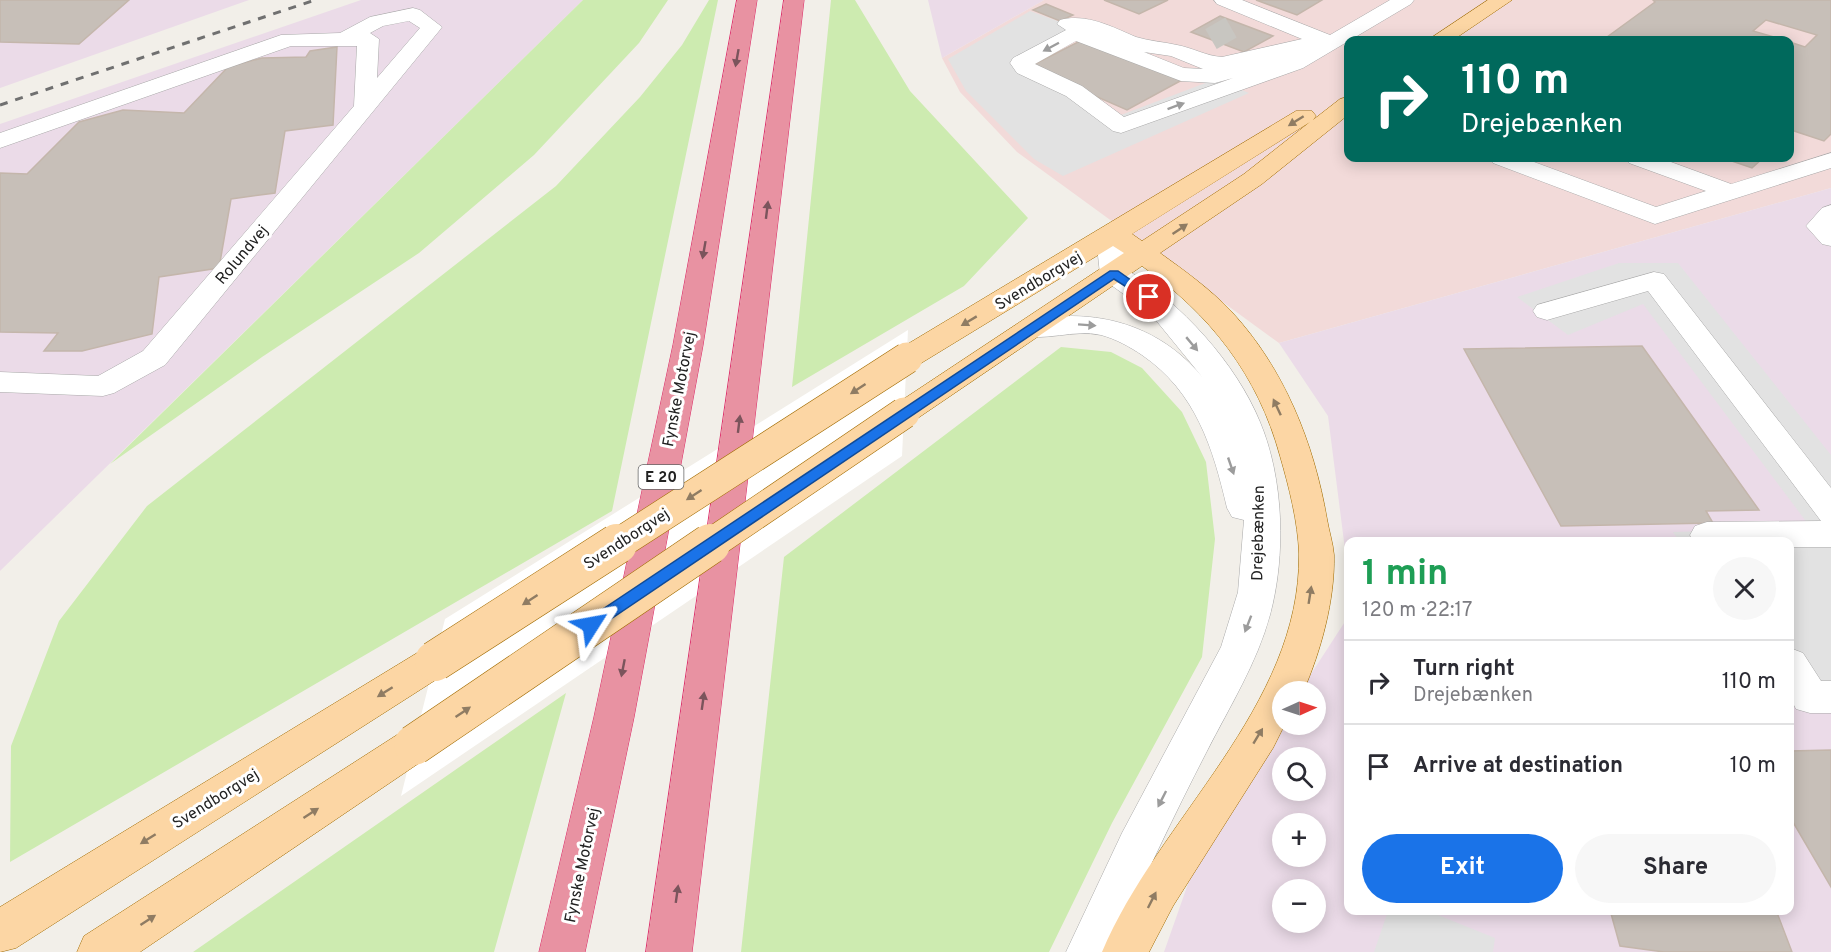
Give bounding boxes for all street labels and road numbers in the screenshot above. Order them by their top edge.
street label: Rolundvej [212,221,273,289]
street label: Svendborgvej [992,248,1086,316]
street label: Fynske Motorvej [659,330,701,449]
road number: E 20 [638,465,684,489]
street label: Drejebænken [1248,485,1270,581]
street label: Svendborgvej [580,505,674,575]
street label: Svendborgvej [169,765,263,834]
street label: Fynske Motorvej [561,806,605,925]

